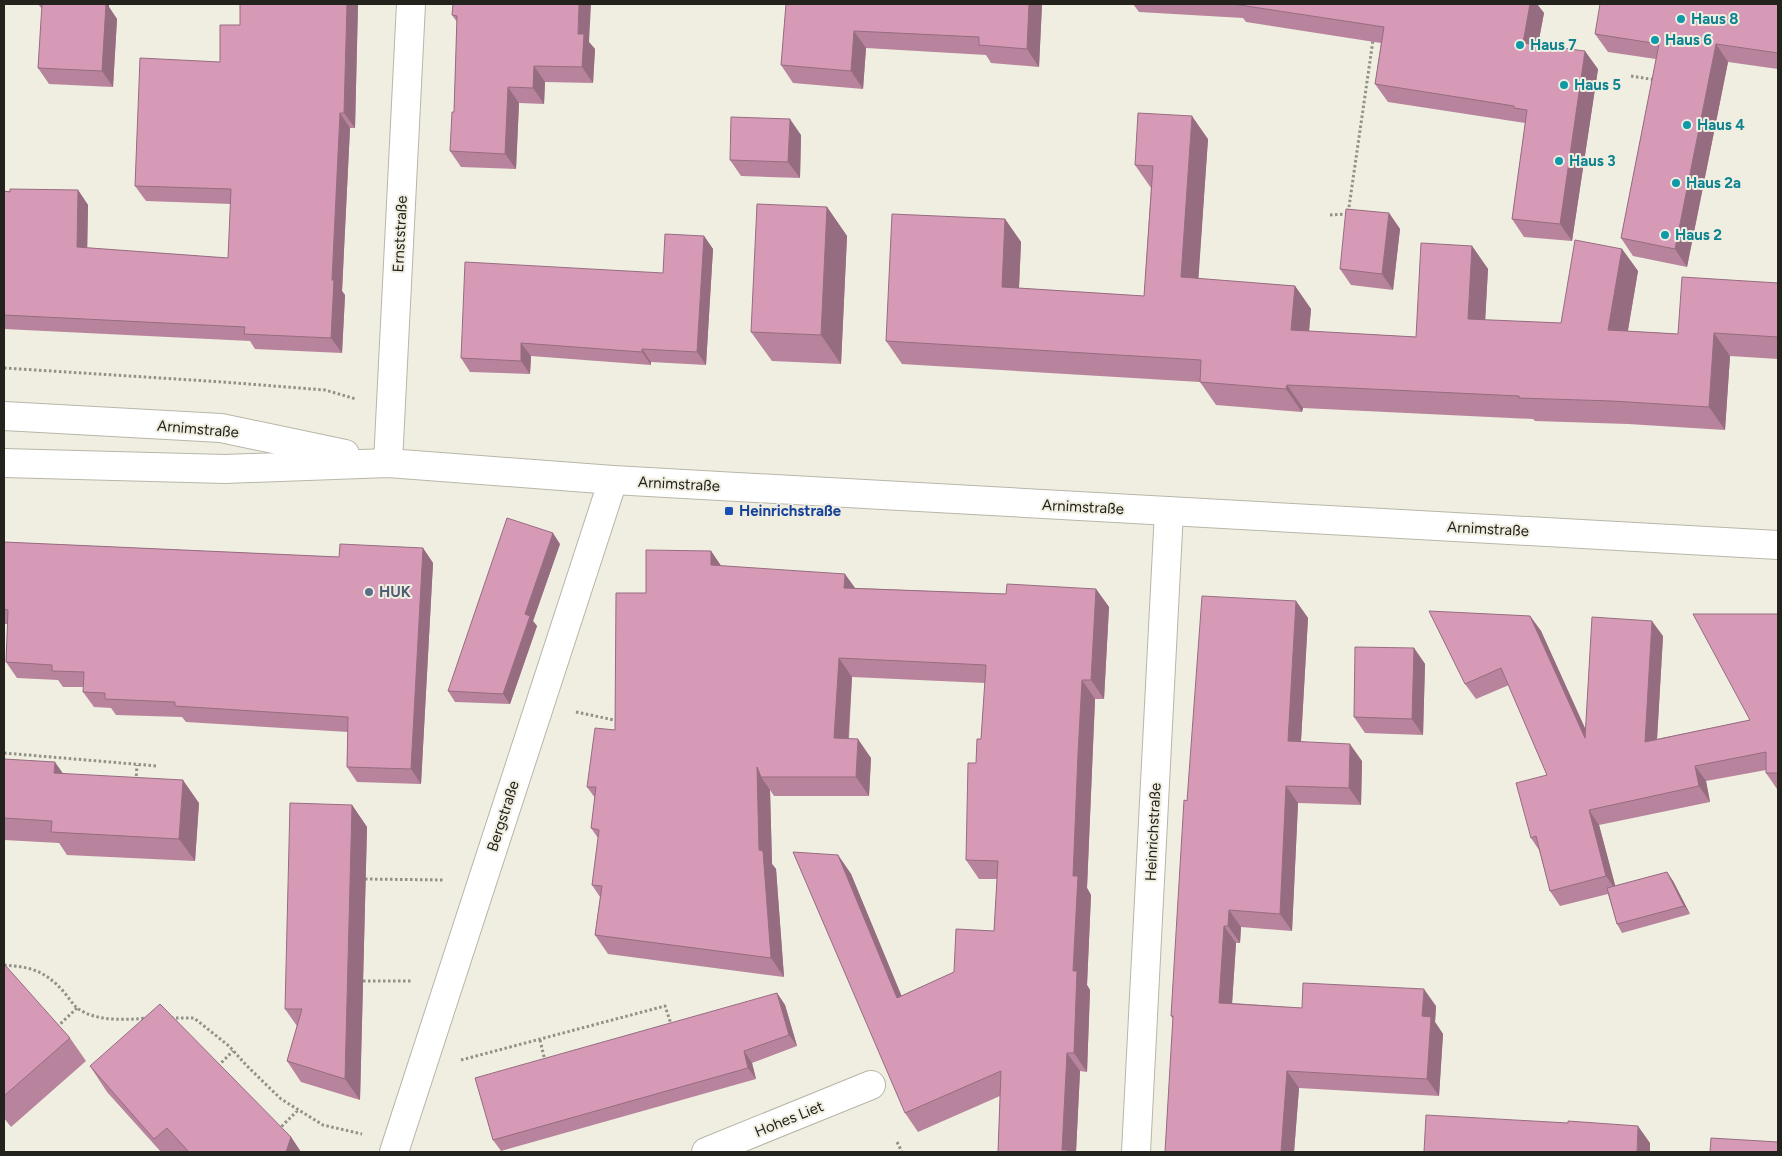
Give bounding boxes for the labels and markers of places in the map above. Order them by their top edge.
place label: Haus 8 [1691,10,1739,28]
marker: Haus 8 [1675,13,1687,25]
place label: Haus 6 [1665,31,1712,49]
marker: Haus 6 [1649,34,1661,46]
place label: Haus 7 [1530,36,1577,54]
marker: Haus 7 [1514,39,1526,51]
place label: Haus 5 [1574,76,1621,94]
marker: Haus 5 [1558,79,1570,91]
place label: Haus 4 [1697,116,1745,134]
marker: Haus 4 [1681,119,1693,131]
place label: Haus 3 [1569,152,1616,170]
marker: Haus 3 [1553,155,1565,167]
place label: Haus 2a [1686,174,1741,192]
marker: Haus 2a [1670,177,1682,189]
place label: Haus 2 [1675,226,1722,244]
marker: Haus 2 [1659,229,1671,241]
place label: Heinrichstraße [739,502,842,520]
marker: Heinrichstraße [723,505,735,517]
place label: HUK [379,583,411,601]
marker: HUK [363,586,375,598]

